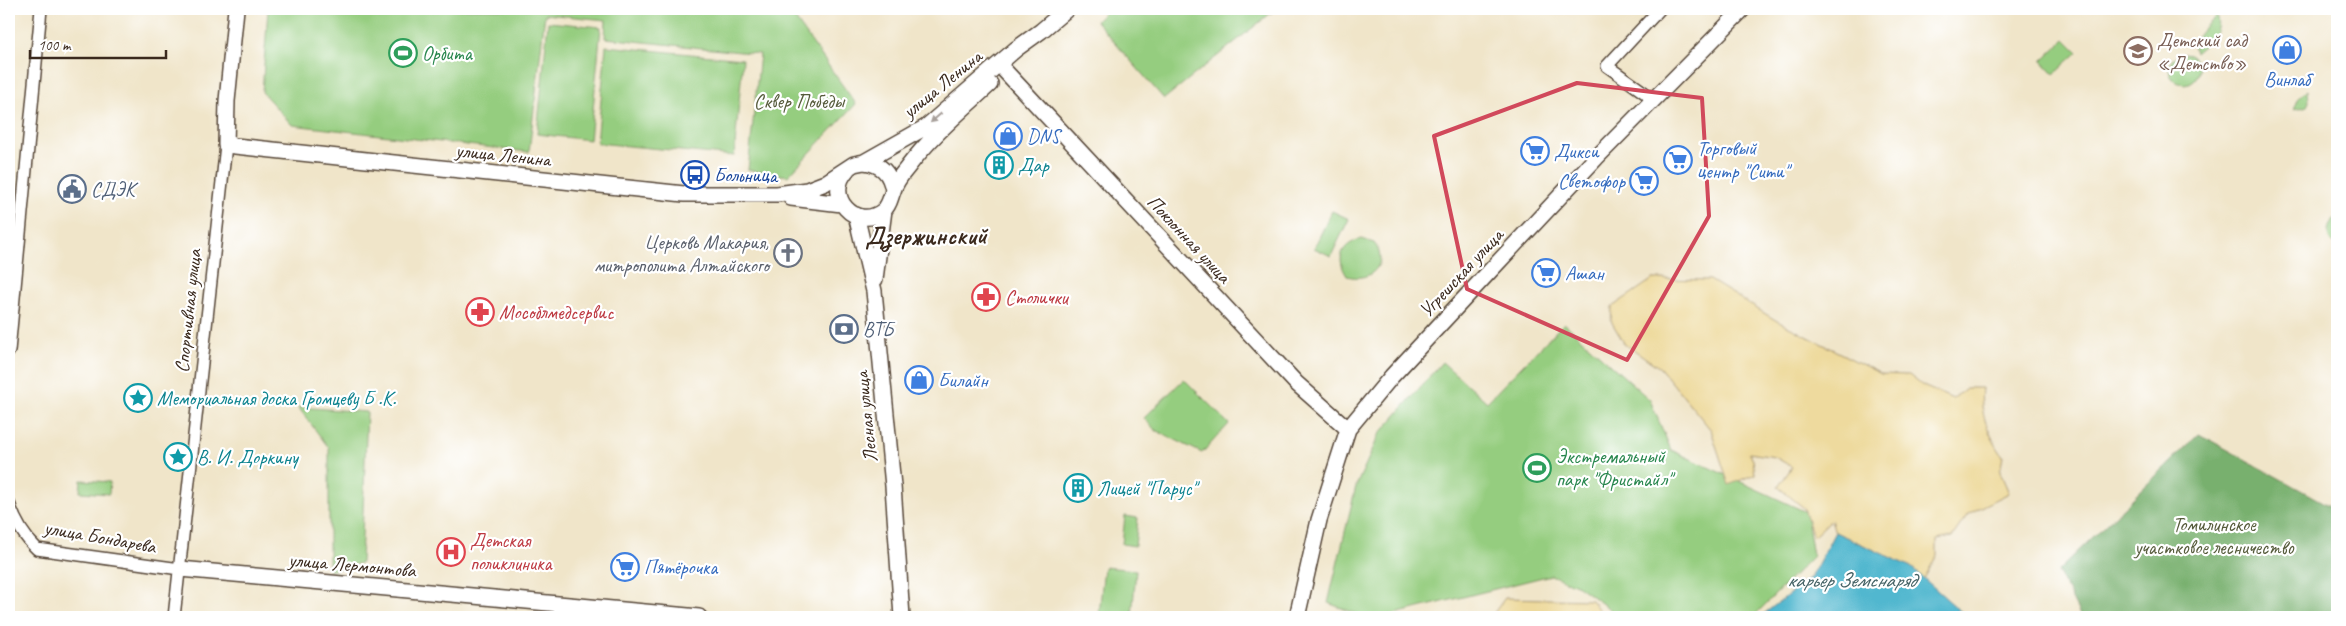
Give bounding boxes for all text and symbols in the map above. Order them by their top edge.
scale bar [30,28,166,60]
place label: Детский сад «Детство» [2157,28,2248,76]
shop icon: Винлаб [2272,35,2302,65]
text: 100 m [38,36,72,55]
school or university icon: Детский сад «Детство» [2123,36,2153,66]
sports icon: Орбита [388,38,418,68]
place label: Орбита [422,41,474,66]
street label: улица Ленина [896,43,988,124]
place label: Винлаб [2264,67,2314,92]
park label: Сквер Победы [754,89,846,114]
one-way arrow [930,112,943,123]
shop icon: DNS [993,121,1023,151]
place label: DNS [1027,124,1063,149]
supermarket icon: Дикси [1520,136,1550,166]
place label: Торговый центр "Сити" [1697,136,1793,184]
street label: улица Ленина [453,137,553,173]
place label: Дикси [1554,139,1600,164]
supermarket icon: Торговый центр "Сити" [1663,145,1693,175]
building icon: Дар [984,150,1014,180]
place label: Дар [1018,153,1050,178]
bus stop icon: Больница [680,160,710,190]
place label: Больница [714,163,779,188]
supermarket icon: Светофор [1629,166,1659,196]
place label: Светофор [1558,169,1626,194]
public building icon: СДЭК [57,174,87,204]
place label: СДЭК [91,177,139,202]
street label: Поклонная улица [1142,189,1237,289]
district label: Дзержинский [865,220,989,252]
street label: Угрешская улица [1414,222,1510,323]
place label: Церковь Макария, митрополита Алтайского [594,230,771,278]
church icon: Церковь Макария, митрополита Алтайского [773,238,803,268]
street label: Спортивная улица [169,247,207,374]
supermarket icon: Ашан [1531,258,1561,288]
place label: Ашан [1565,261,1606,286]
pharmacy icon: Столички [971,282,1001,312]
place label: Столички [1005,285,1070,310]
pharmacy icon: Мособлмедсервис [465,297,495,327]
place label: Мособлмедсервис [499,300,614,325]
bank icon: ВТБ [829,314,859,344]
place label: ВТБ [863,317,895,342]
shop icon: Билайн [904,365,934,395]
street label: Лесная улица [849,368,883,464]
place label: Билайн [938,368,990,393]
place icon: Мемориальная доска Громцеву Б .К. [123,383,153,413]
place label: Мемориальная доска Громцеву Б .К. [157,386,396,411]
place icon: В. И. Доркину [163,442,193,472]
place label: Экстремальный парк "Фристайл" [1556,444,1676,492]
place label: В. И. Доркину [197,445,300,470]
sports icon: Экстремальный парк "Фристайл" [1522,453,1552,483]
building icon: Лицей "Парус" [1063,473,1093,503]
place label: Лицей "Парус" [1097,476,1200,501]
park label: Томилинское участковое лесничество [2133,512,2295,560]
street label: улица Бондарева [41,515,159,559]
place label: Детская поликлиника [470,528,553,576]
hospital icon: Детская поликлиника [436,537,466,567]
street label: улица Лермонтова [286,547,418,583]
supermarket icon: Пятёрочка [610,552,640,582]
place label: Пятёрочка [644,555,719,580]
water label: карьер Земснаряд [1787,567,1920,593]

